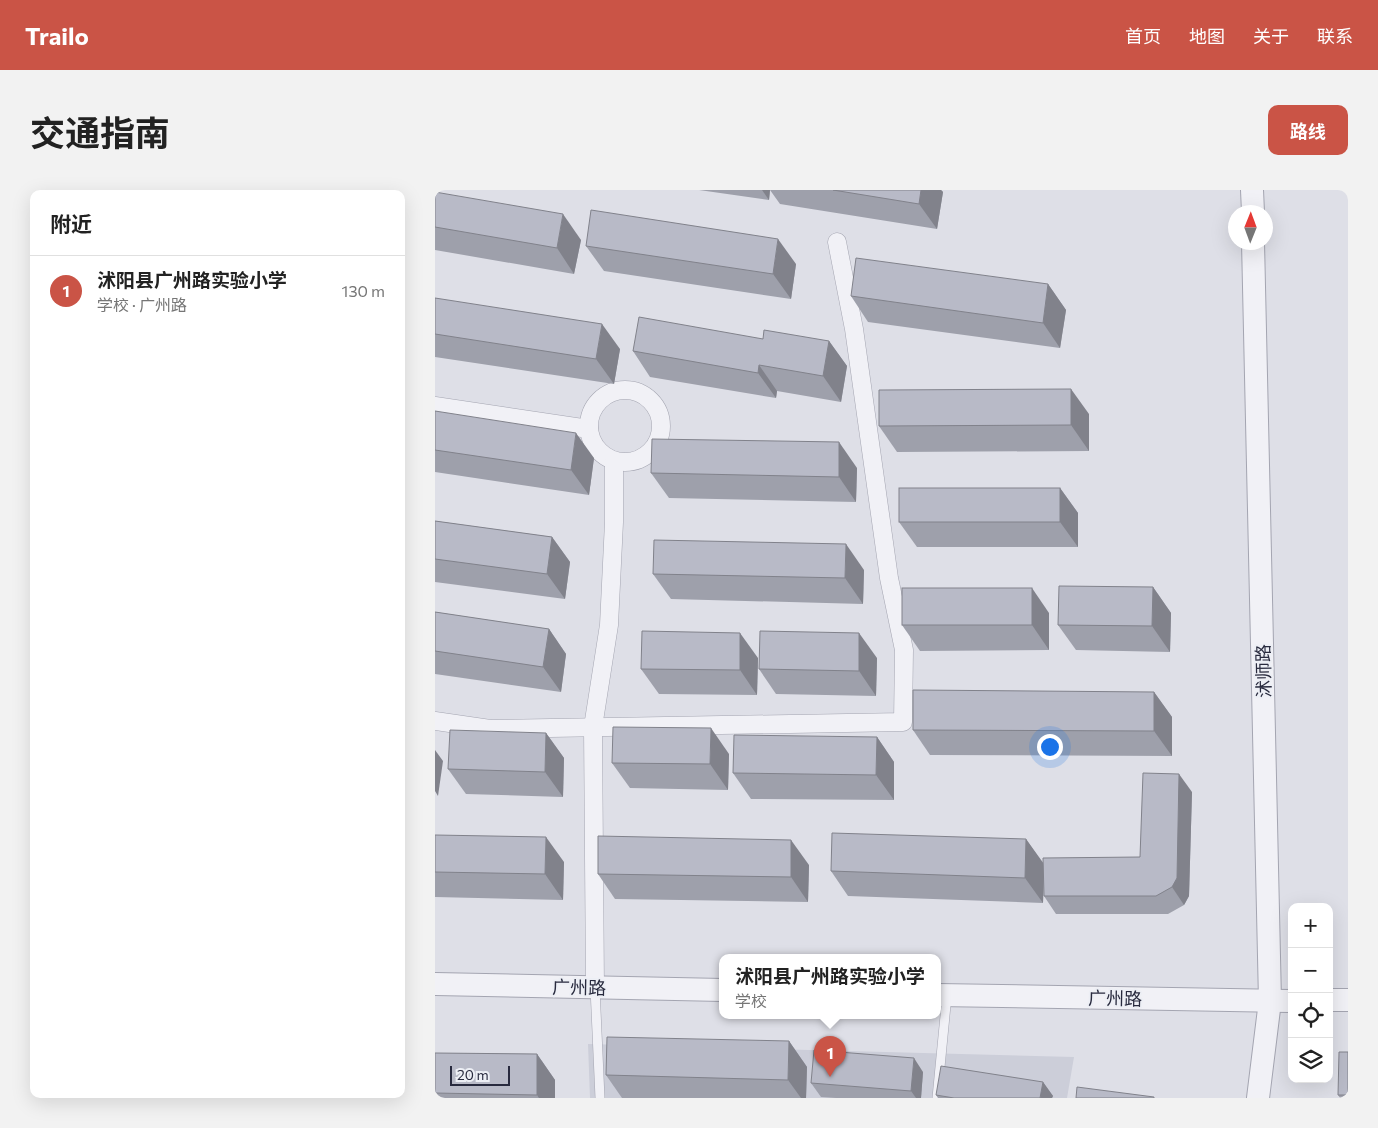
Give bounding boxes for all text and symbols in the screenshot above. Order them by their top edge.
text: Trailo [25,21,89,50]
text: 首页 [1125,25,1161,47]
text: 地图 [1189,25,1225,47]
text: 关于 [1253,25,1289,47]
text: 联系 [1317,25,1353,47]
button: 路线 [1268,105,1348,155]
text: 交通指南 [30,110,170,153]
north arrow [1228,205,1273,250]
text: 附近 [50,211,92,236]
text: 沭阳县广州路实验小学 [97,268,287,291]
text: 1 [62,281,70,300]
text: 130 m [342,281,385,300]
text: 学校 · 广州路 [97,295,187,314]
street label: 沭师路 [1252,644,1274,698]
your location [1037,734,1063,760]
map controls [1288,903,1333,1083]
button: + [1288,903,1333,948]
button: − [1288,948,1333,993]
popup [719,954,941,1019]
text: 沭阳县广州路实验小学 [735,964,925,987]
street label: 广州路 [552,976,606,998]
street label: 广州路 [1088,987,1142,1009]
text: 学校 [735,991,767,1010]
button: locate [1288,993,1333,1038]
pin: 1 [814,1036,846,1077]
button: layers [1288,1038,1333,1083]
scale bar [450,1063,510,1086]
text: 20 m [457,1066,489,1083]

